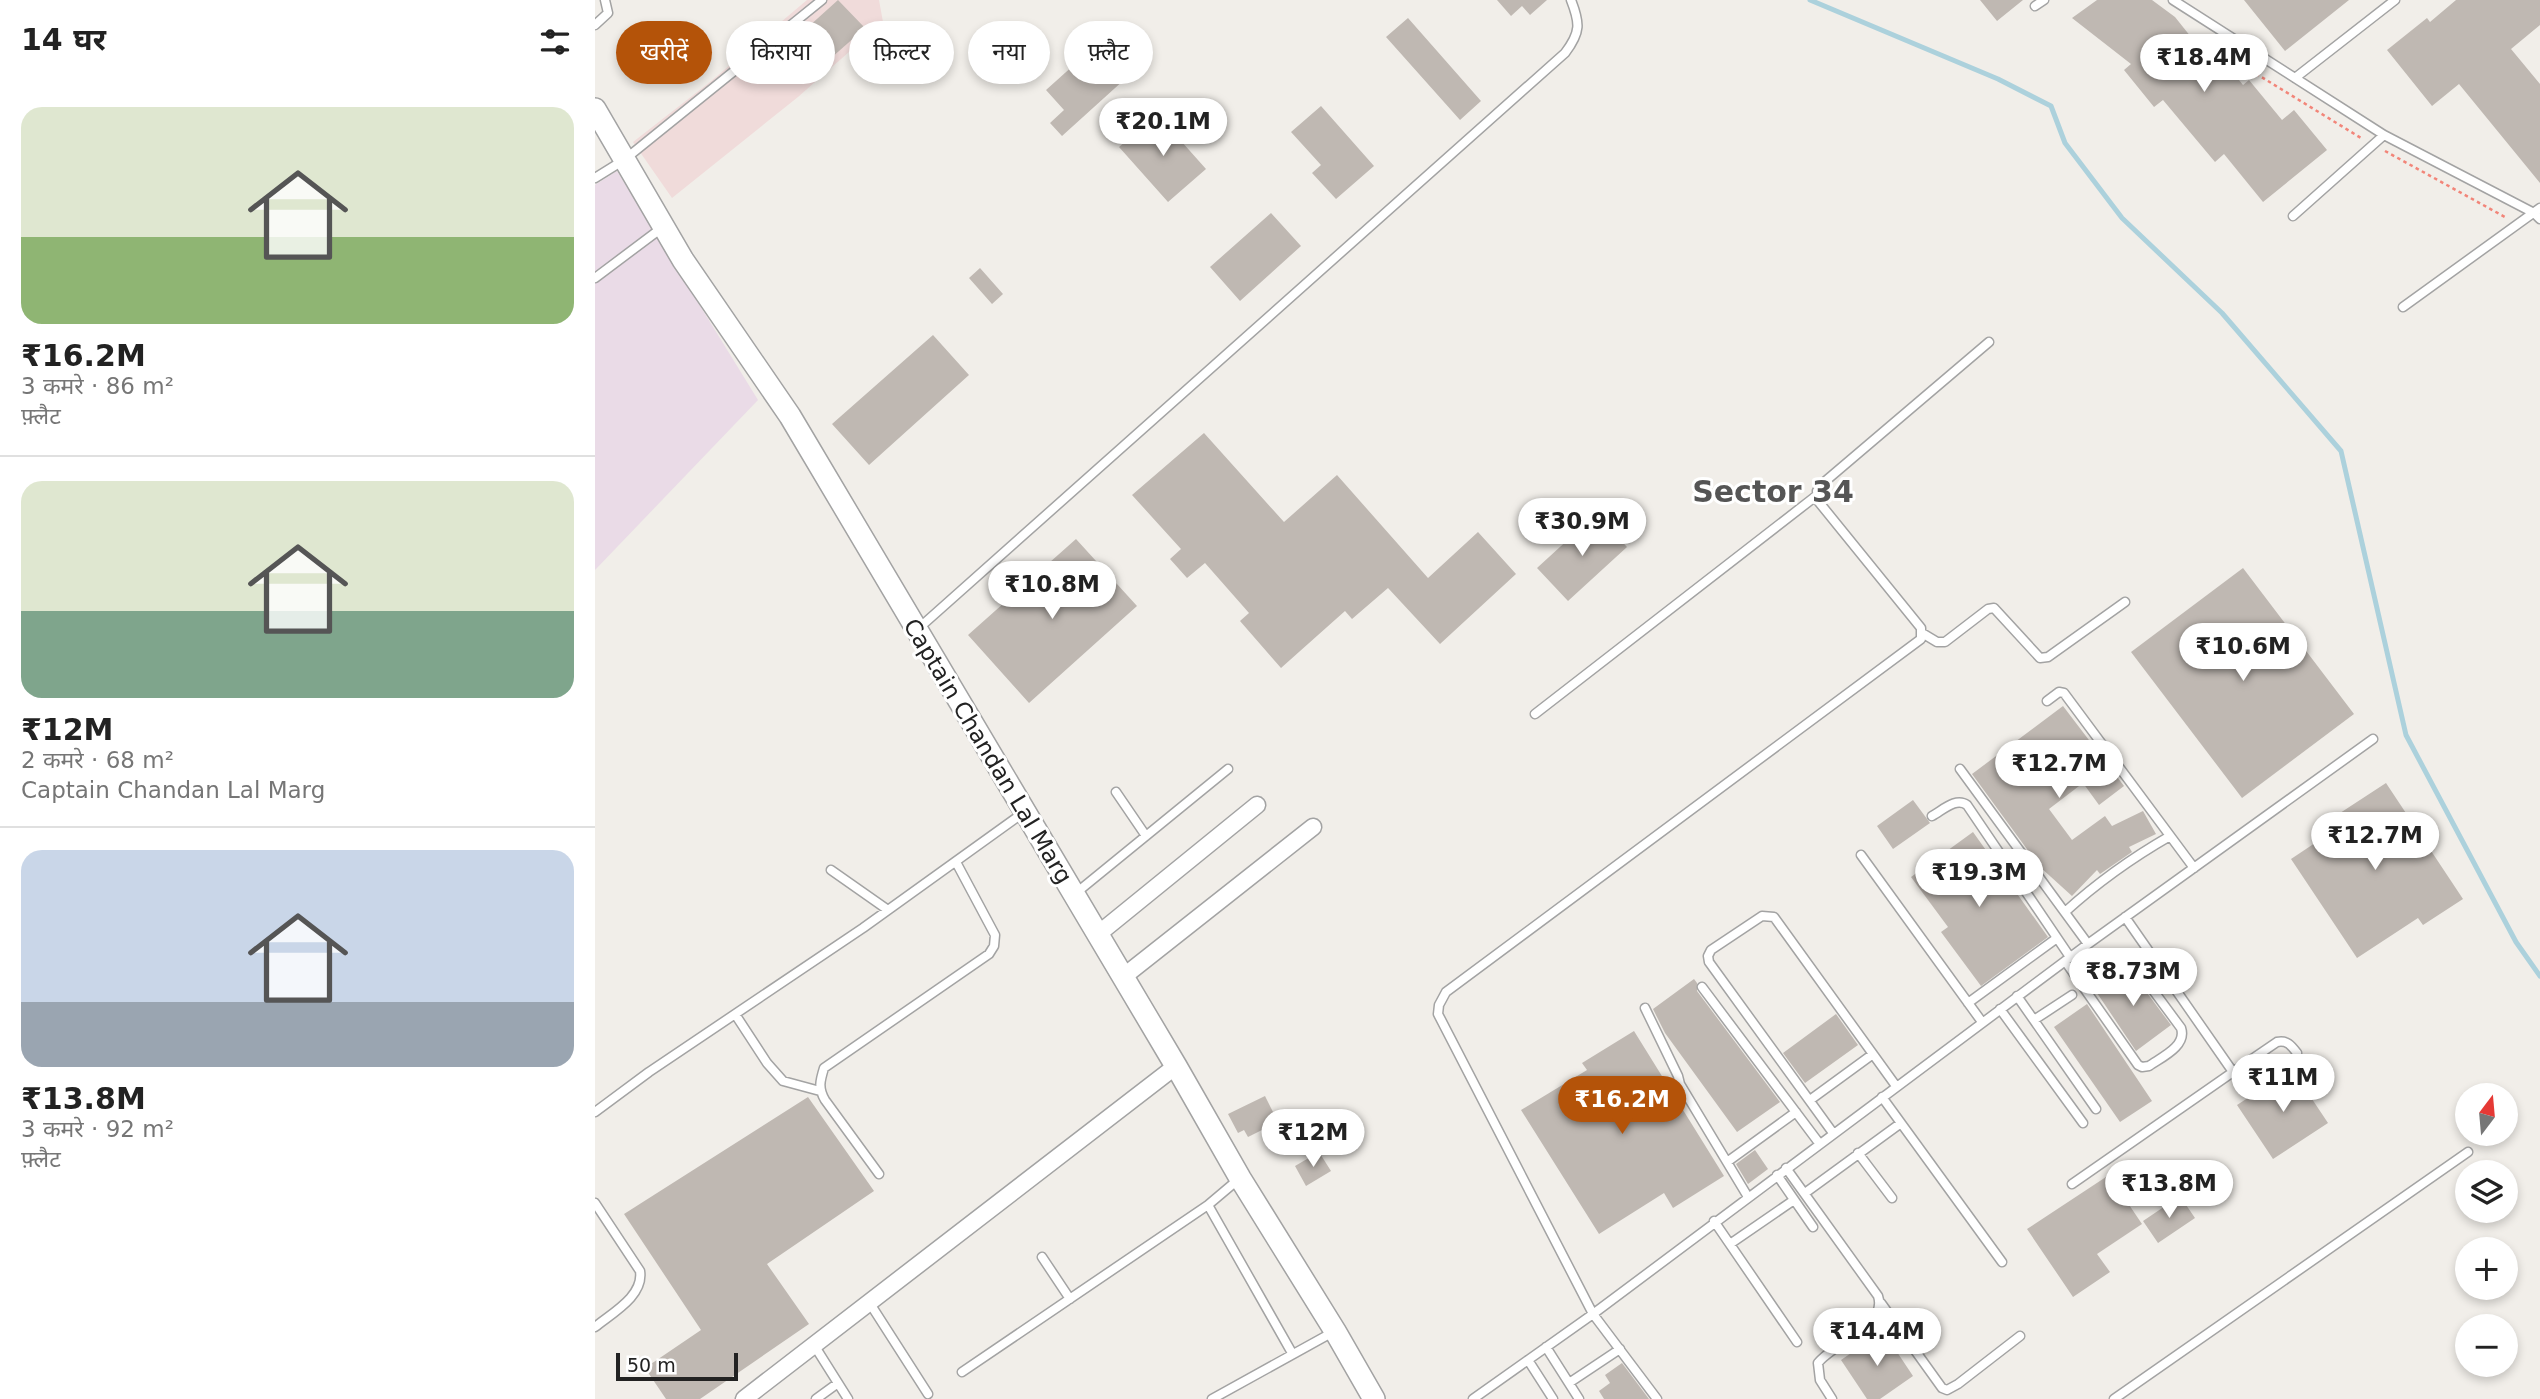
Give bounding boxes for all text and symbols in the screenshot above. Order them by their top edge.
chip: खरीदें [616,21,712,84]
chip: किराया [726,21,835,84]
chip: फ़िल्टर [849,21,954,84]
chip: नया [968,21,1050,84]
chip: फ़्लैट [1064,21,1153,84]
text: 14 घर [21,22,106,57]
icon: filters [536,23,574,61]
pin: ₹18.4M [2147,34,2261,94]
text: ₹18.4M [2156,44,2252,70]
pin: ₹20.1M [1106,99,1220,158]
text: ₹20.1M [1115,108,1211,134]
icon: home [235,152,361,278]
text: ₹16.2M [21,338,146,373]
text: 3 कमरे · 86 m² [21,373,174,399]
text: फ़्लैट [21,403,61,429]
district label: Sector 34 [1692,474,1854,509]
pin: ₹30.9M [1525,498,1639,558]
text: ₹30.9M [1534,508,1630,534]
icon: home [235,526,361,652]
pin: ₹10.8M [995,562,1109,621]
text: ₹10.8M [1004,571,1100,597]
street label: Captain Chandan Lal Marg [899,614,1077,888]
pin: ₹10.6M [2186,624,2300,683]
text: ₹10.6M [2195,633,2291,659]
text: ₹12M [21,712,113,747]
pin: ₹12.7M [2002,740,2116,800]
text: 2 कमरे · 68 m² [21,747,174,773]
text: ₹12.7M [2011,750,2107,776]
text: Captain Chandan Lal Marg [21,777,325,803]
pin: ₹12.7M [2318,812,2432,872]
text: ₹12.7M [2327,822,2423,848]
pin: ₹19.3M [1922,850,2036,909]
text: ₹19.3M [1931,859,2027,885]
icon: home [235,895,361,1021]
pin: ₹8.73M [2076,948,2190,1008]
text: ₹8.73M [2085,958,2181,984]
pin: ₹11M [2242,1054,2324,1114]
text: ₹11M [2248,1064,2318,1090]
pin: ₹16.2M [1565,1076,1679,1136]
text: ₹13.8M [21,1081,146,1116]
north arrow [2455,1083,2518,1146]
map controls [2455,1083,2518,1377]
text: ₹16.2M [1574,1086,1670,1112]
pin: ₹12M [1272,1110,1354,1169]
text: 3 कमरे · 92 m² [21,1116,174,1142]
text: ₹12M [1278,1119,1348,1145]
text: फ़्लैट [21,1146,61,1172]
pin: ₹13.8M [2112,1160,2226,1220]
button: layers [2455,1160,2518,1223]
text: ₹13.8M [2121,1170,2217,1196]
button: + [2455,1237,2518,1300]
pin: ₹14.4M [1820,1308,1934,1368]
button: − [2455,1314,2518,1377]
text: ₹14.4M [1829,1318,1925,1344]
scale bar [616,1350,739,1382]
text: 50 m [627,1354,676,1376]

